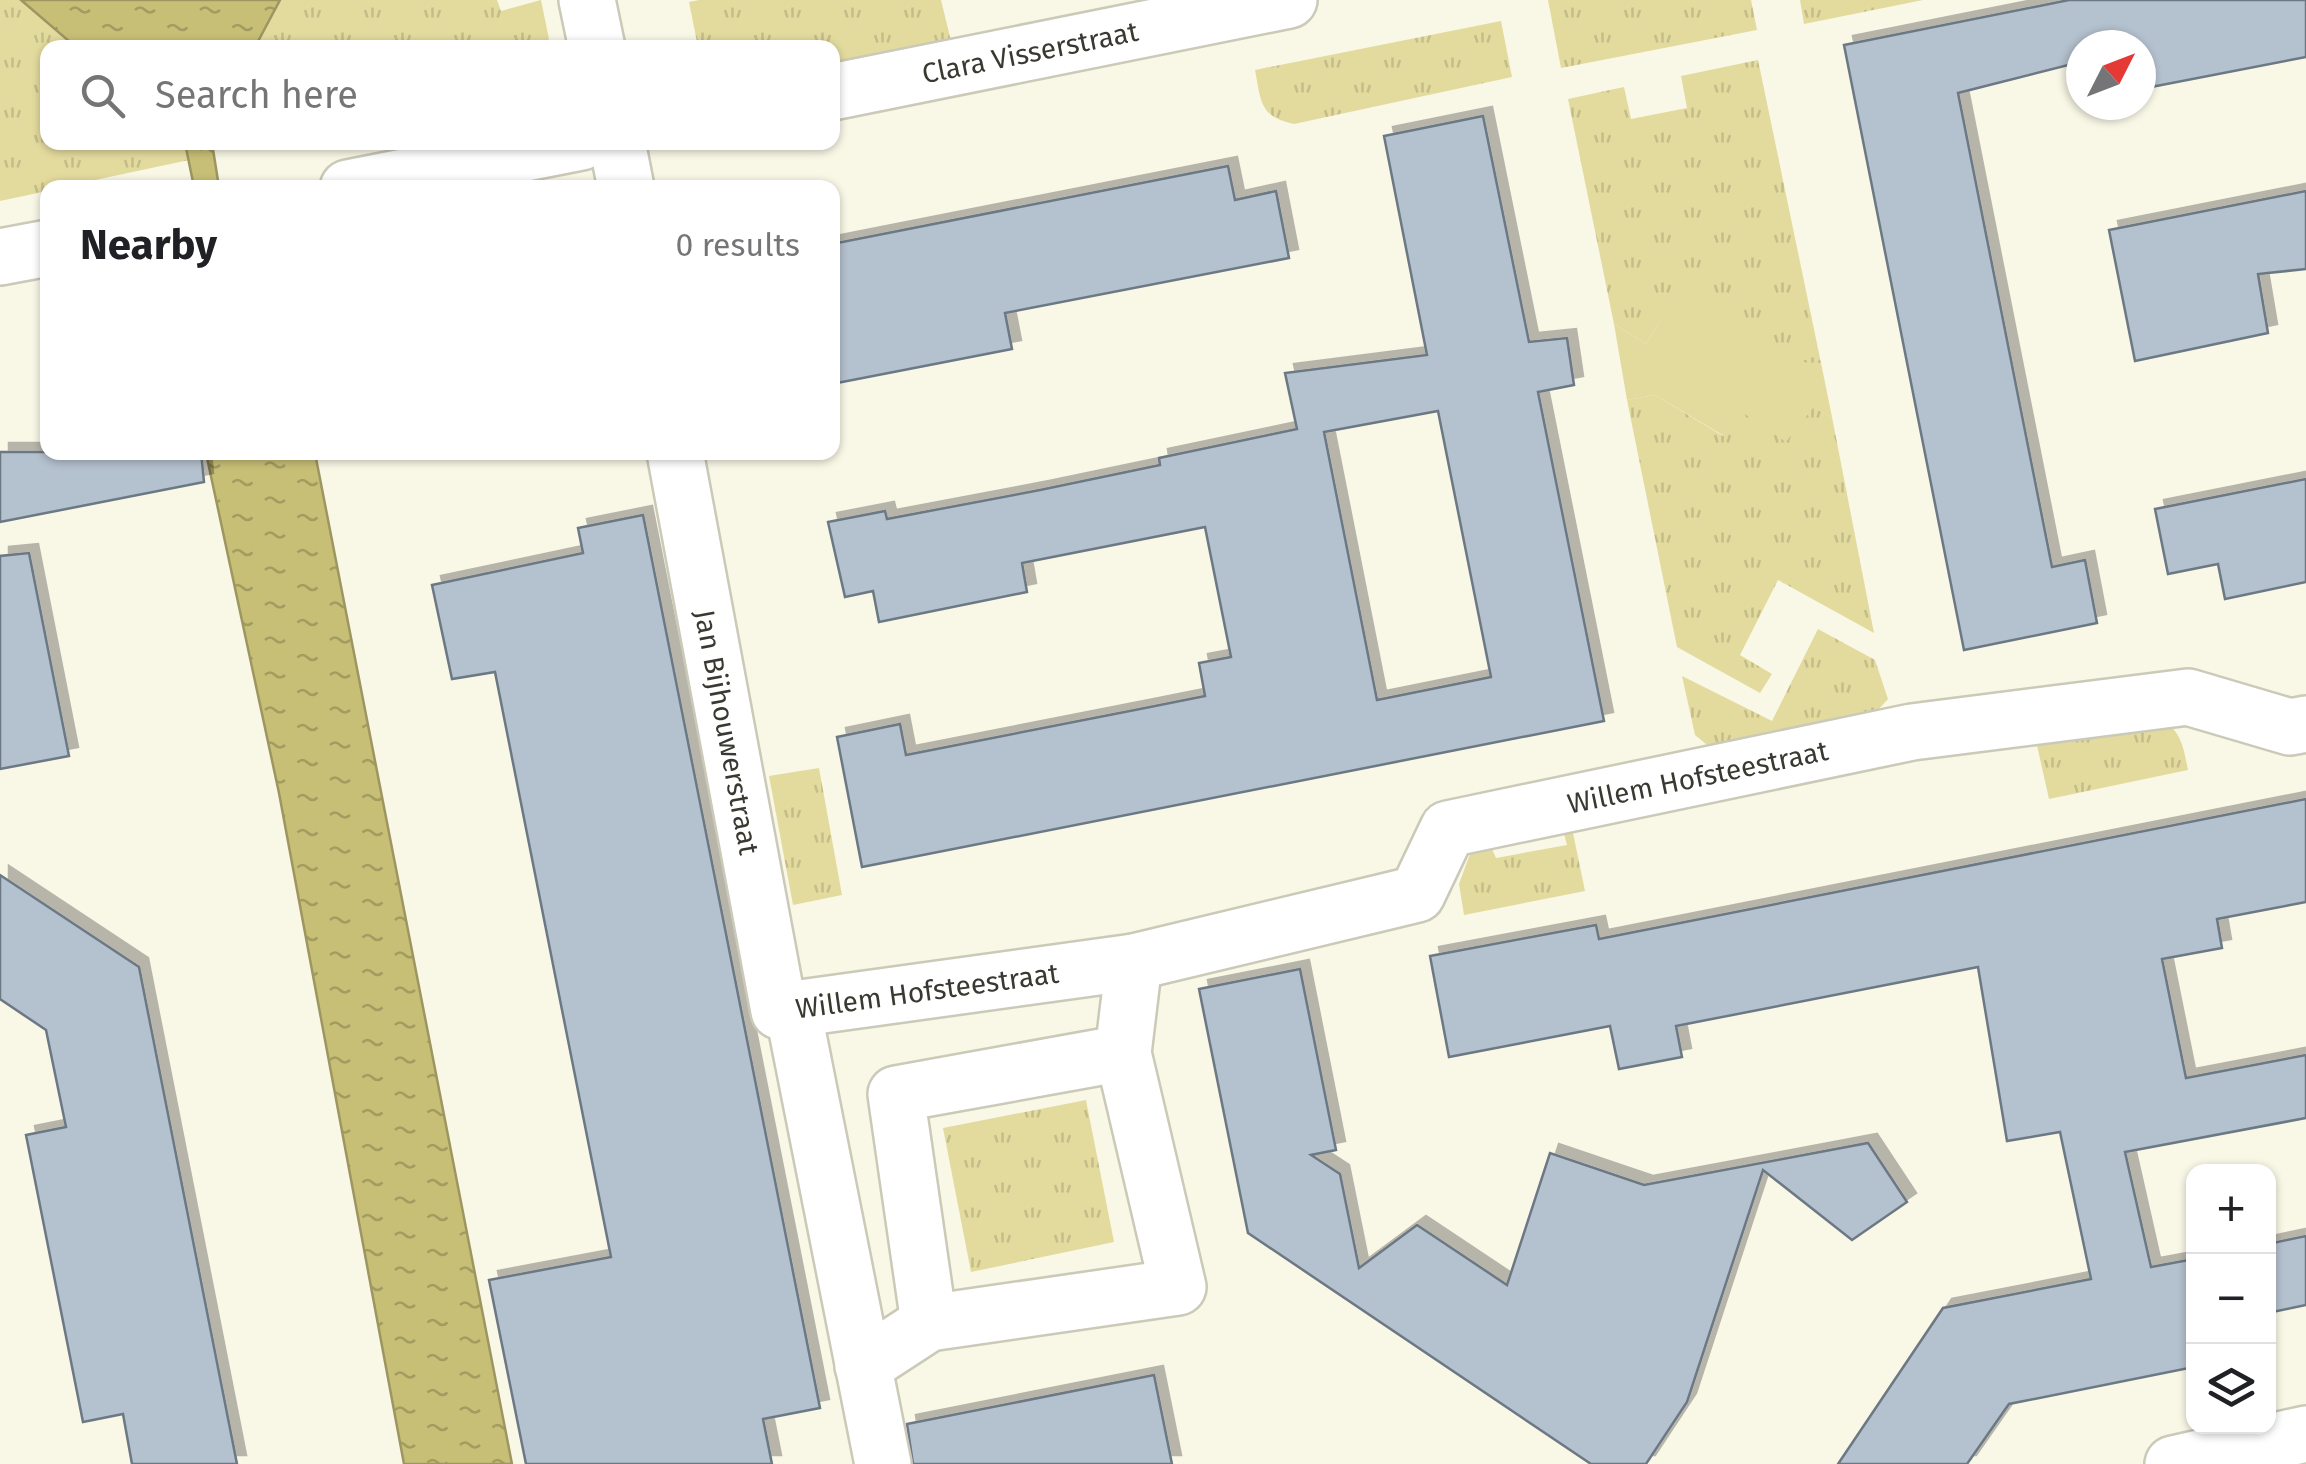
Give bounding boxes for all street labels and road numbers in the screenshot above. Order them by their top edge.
street label: Clara Visserstraat [919,14,1142,90]
street label: Jan Bijhouwerstraat [688,607,766,858]
street label: Willem Hofsteestraat [1564,733,1832,820]
street label: Willem Hofsteestraat [793,956,1062,1025]

